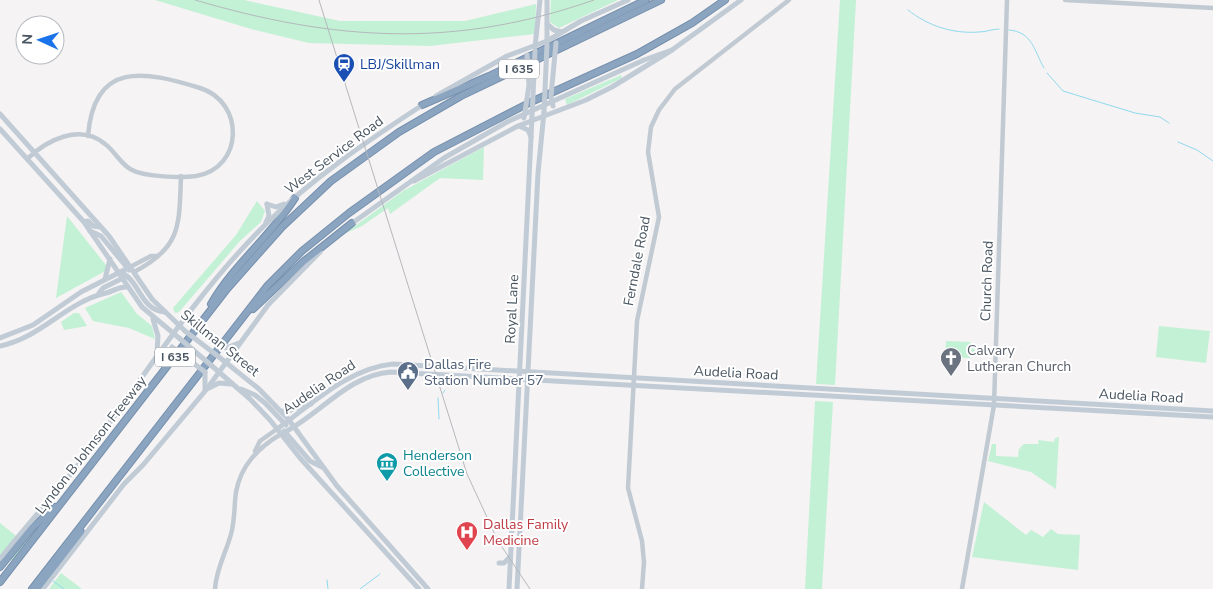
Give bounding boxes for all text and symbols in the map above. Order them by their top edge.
north arrow [15,15,65,65]
text: N [18,34,37,45]
station icon: LBJ/Skillman [332,52,356,83]
place label: LBJ/Skillman [360,55,440,74]
road number: I 635 [499,60,539,78]
street label: West Service Road [281,112,387,198]
street label: Ferndale Road [619,214,655,308]
street label: Church Road [976,240,998,322]
street label: Royal Lane [501,274,523,344]
street label: Skillman Street [177,305,263,381]
place label: Calvary Lutheran Church [967,341,1071,376]
church icon: Calvary Lutheran Church [939,346,963,377]
road number: I 635 [155,348,195,367]
street label: Audelia Road [279,355,359,419]
place label: Dallas Fire Station Number 57 [424,355,544,390]
public building icon: Dallas Fire Station Number 57 [396,360,420,391]
street label: Audelia Road [693,361,779,385]
street label: Lyndon B Johnson Freeway [31,371,151,518]
street label: Audelia Road [1098,384,1184,408]
place label: Henderson Collective [403,446,472,481]
museum icon: Henderson Collective [375,451,399,482]
place label: Dallas Family Medicine [483,515,569,550]
hospital icon: Dallas Family Medicine [455,520,479,551]

